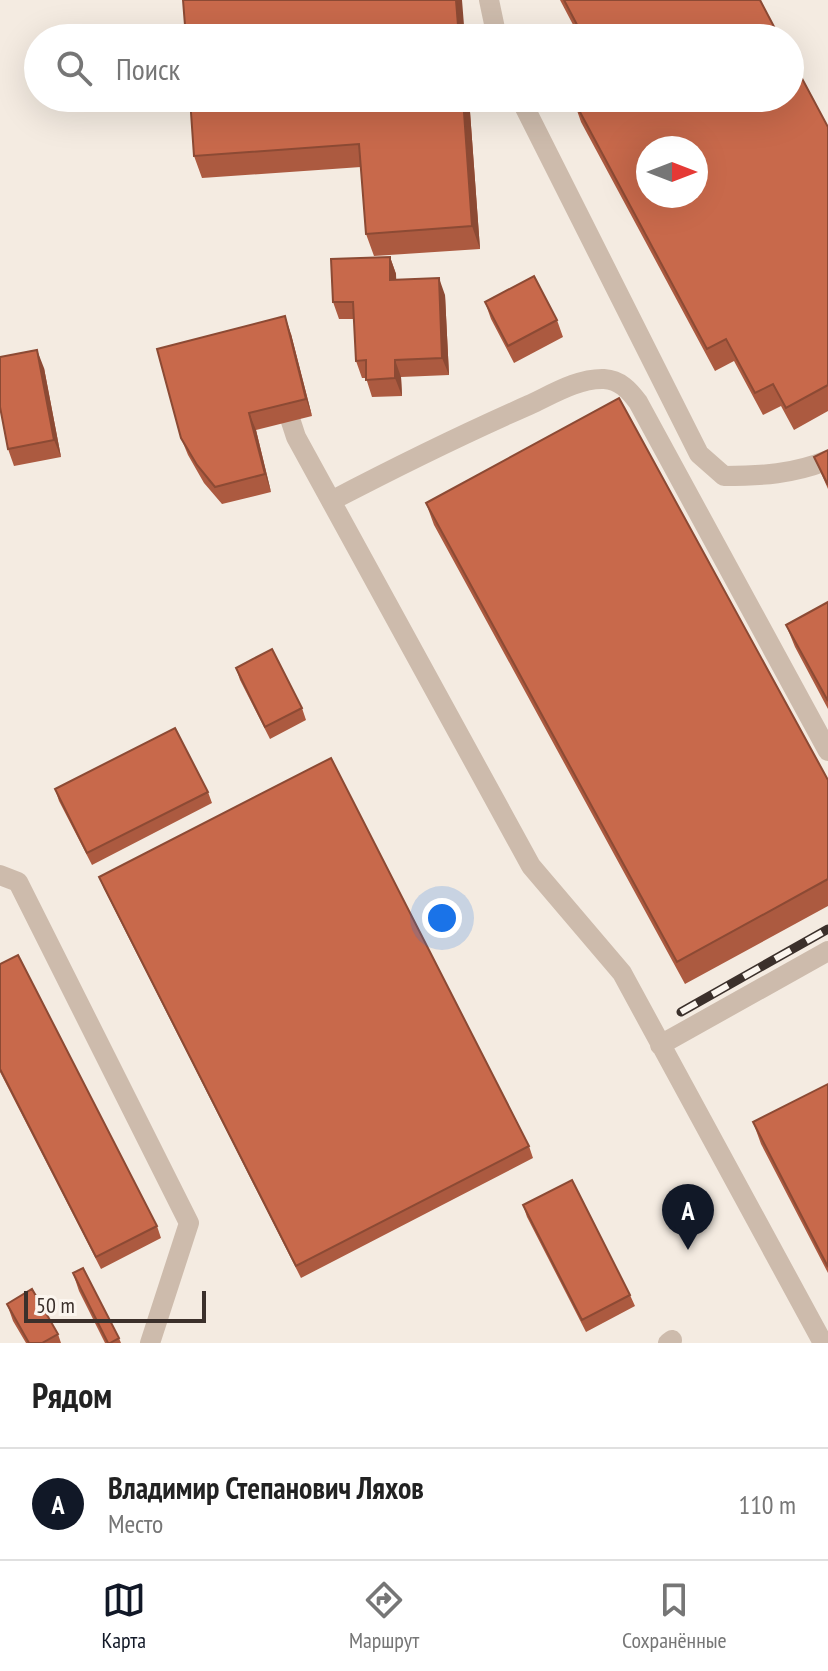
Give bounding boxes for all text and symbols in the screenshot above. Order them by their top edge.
search box [24,24,804,112]
icon: search [52,46,96,90]
text: Поиск [116,49,180,88]
north arrow [636,136,708,208]
your location [422,898,462,938]
pin: A [662,1184,714,1250]
scale bar [24,1287,206,1323]
text: 50 m [36,1291,75,1319]
text: Рядом [32,1373,112,1417]
text: Владимир Степанович Ляхов [108,1468,424,1507]
text: A [51,1488,65,1521]
text: 110 m [738,1488,796,1521]
text: Место [108,1507,163,1540]
tab: Карта [101,1578,146,1654]
tab: Маршрут [349,1578,419,1654]
tab: Сохранённые [622,1578,727,1654]

